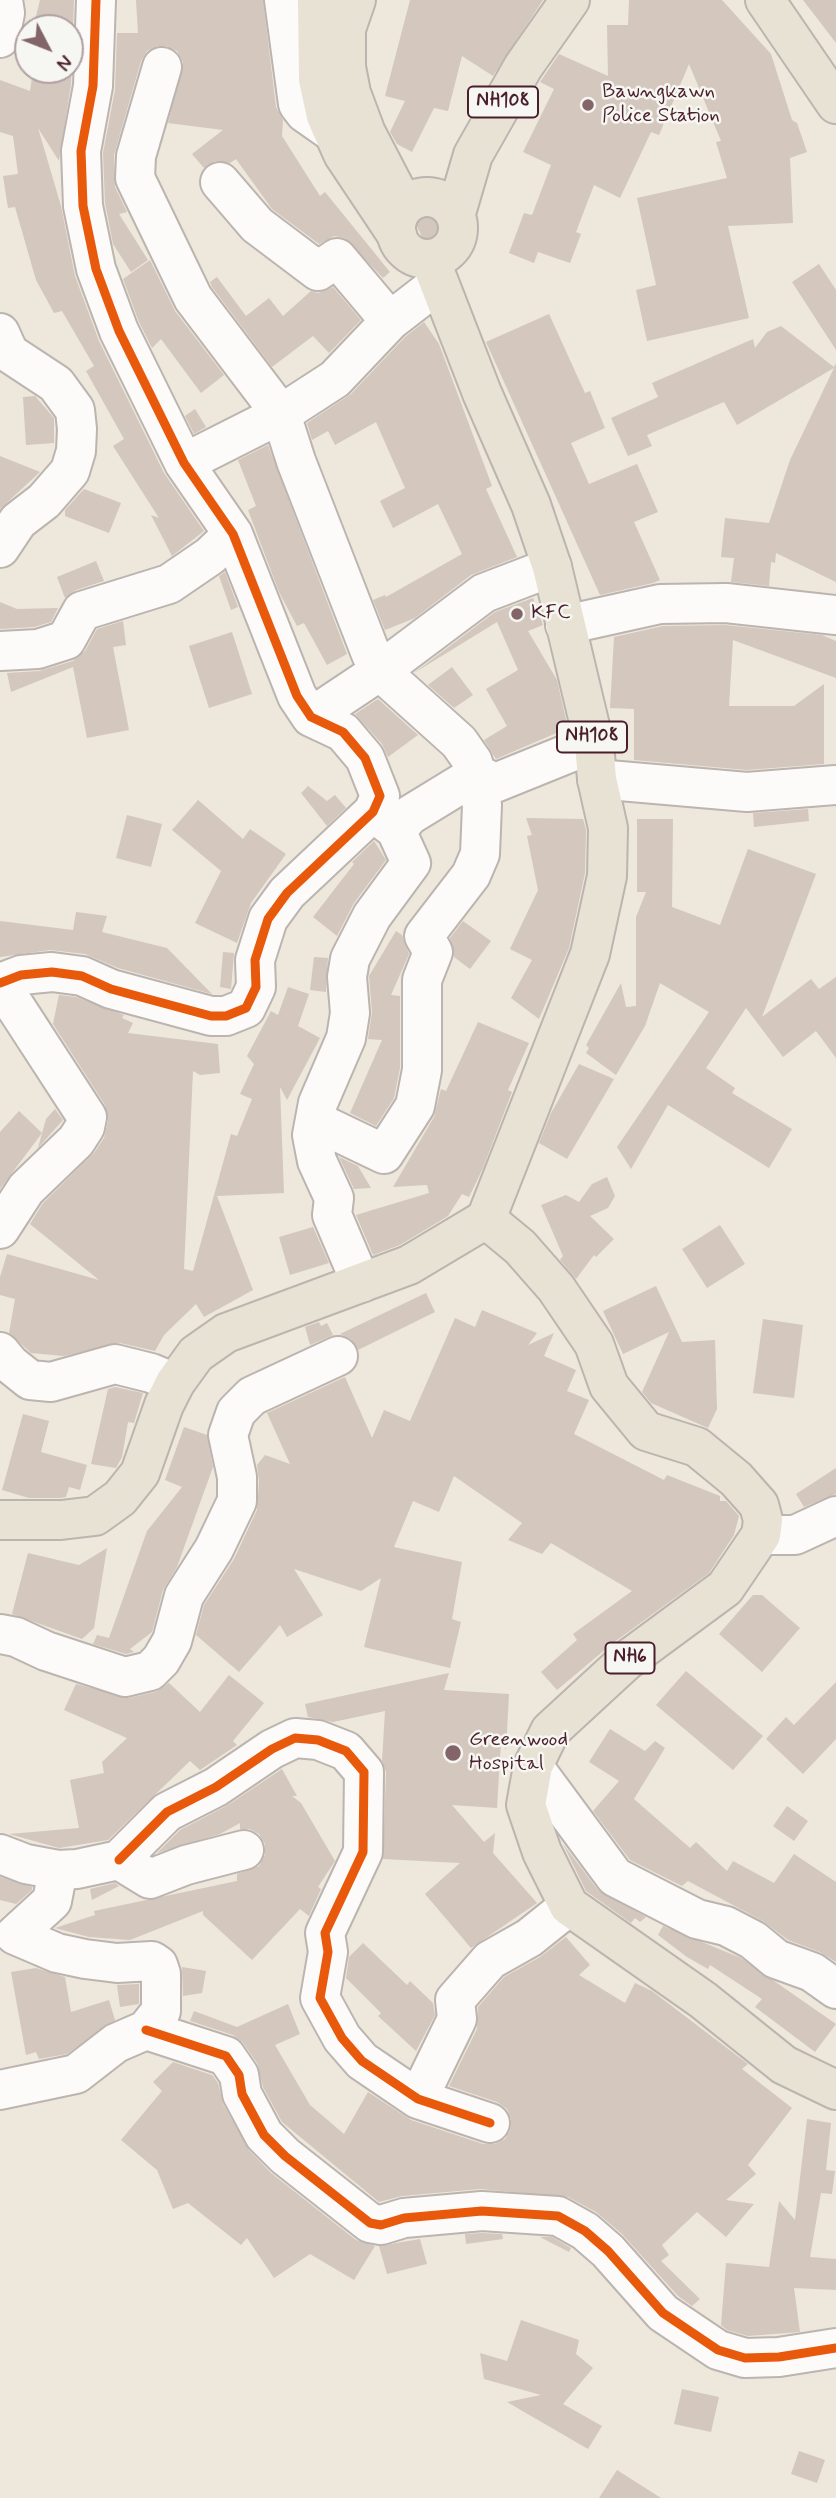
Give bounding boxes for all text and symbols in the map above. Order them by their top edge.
north arrow [14,14,84,84]
text: N [50,49,77,75]
place label: Bawngkawn Police Station [602,80,720,130]
road number: NH108 [468,86,538,118]
marker: Bawngkawn Police Station [580,97,596,113]
place label: KFC [531,601,571,627]
marker: KFC [509,606,525,622]
road number: NH108 [557,722,627,752]
road number: NH6 [606,1642,654,1674]
place label: Greenwood Hospital [469,1728,568,1778]
marker: Greenwood Hospital [443,1743,463,1763]

